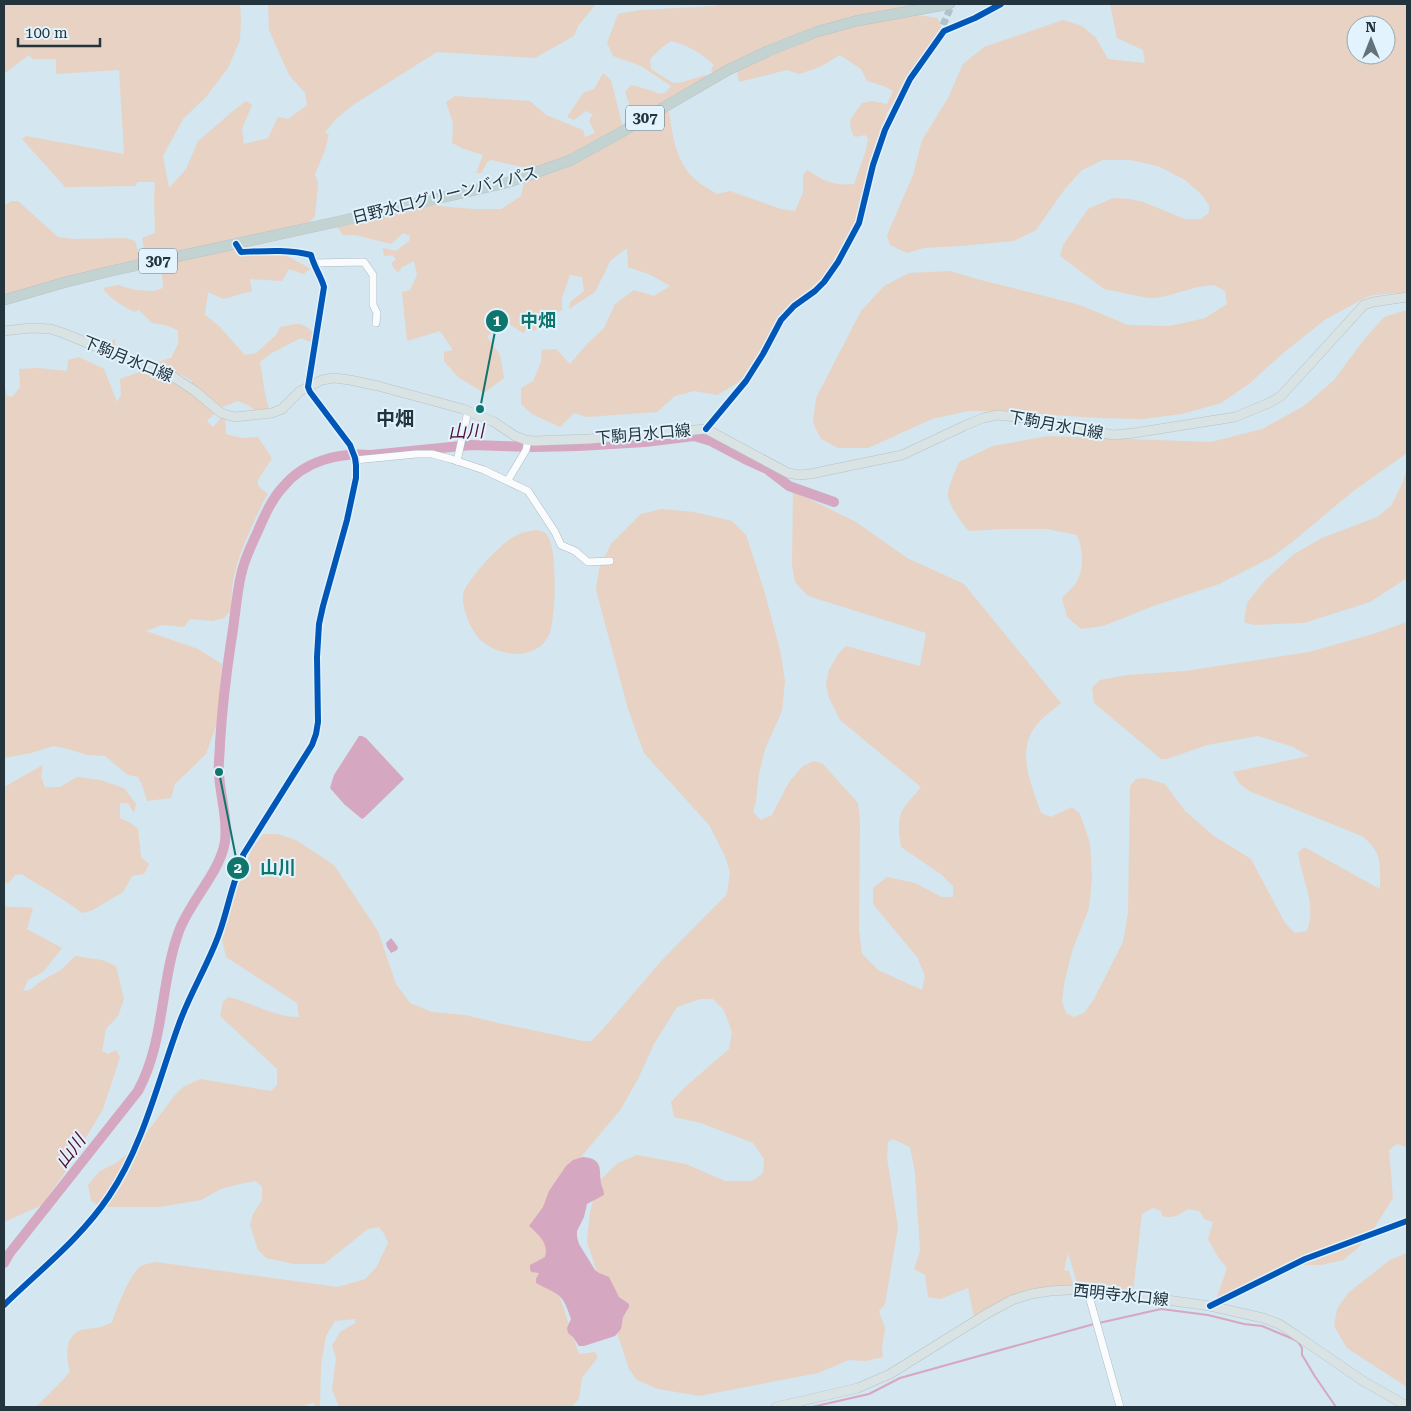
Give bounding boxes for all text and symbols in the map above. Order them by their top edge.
scale bar [18,15,100,47]
north arrow [1346,15,1396,65]
text: N [1366,19,1377,35]
text: 100 m [25,24,68,42]
road number: 307 [626,106,664,130]
street label: 日野水口グリーンバイパス [350,163,540,227]
road number: 307 [139,248,177,274]
callout: 中畑 [485,304,566,337]
text: 中畑 [520,310,556,331]
text: 1 [493,312,502,330]
street label: 下駒月水口線 [80,332,176,386]
district label: 中畑 [376,407,414,430]
street label: 下駒月水口線 [1007,407,1105,443]
water label: 山川 [448,420,486,442]
street label: 下駒月水口線 [594,420,692,448]
callout: 山川 [225,851,306,884]
text: 山川 [260,857,296,878]
text: 2 [234,859,242,877]
water label: 山川 [51,1129,90,1172]
street label: 西明寺水口線 [1072,1281,1170,1309]

